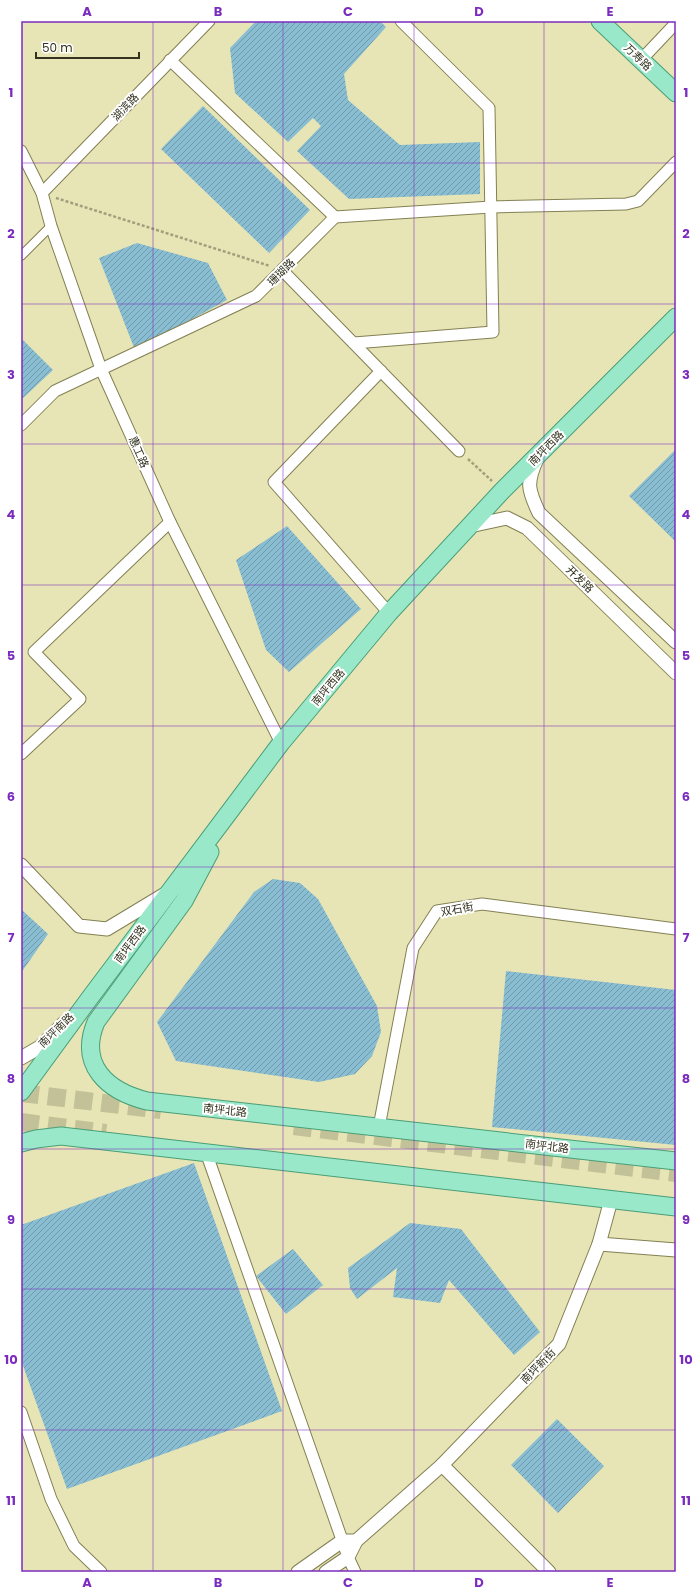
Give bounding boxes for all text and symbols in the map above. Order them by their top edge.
text: A [82,2,92,21]
text: B [214,2,223,21]
text: C [343,2,353,21]
text: D [474,2,484,21]
text: E [606,2,614,21]
scale bar [36,34,139,60]
text: 50 m [42,39,73,56]
street label: 万寿路 [621,40,655,74]
text: 1 [9,83,13,102]
text: 1 [684,83,688,102]
street label: 湖滨路 [108,90,142,124]
text: 2 [7,224,15,243]
text: 2 [682,224,690,243]
street label: 珊瑚路 [264,255,298,289]
text: 3 [7,365,15,384]
text: 3 [682,365,690,384]
street label: 南坪西路 [525,427,567,469]
street label: 惠工路 [125,434,153,470]
text: 4 [7,505,16,524]
text: 4 [682,505,691,524]
street label: 开发路 [563,562,597,596]
text: 5 [7,646,15,665]
text: 5 [682,646,690,665]
street label: 南坪西路 [308,665,348,709]
text: 6 [7,787,15,806]
text: 6 [682,787,690,806]
street label: 双石街 [439,898,475,920]
street label: 南坪西路 [110,922,150,966]
text: 7 [8,928,15,947]
text: 7 [683,928,690,947]
street label: 南坪南路 [35,1009,77,1051]
text: 8 [7,1069,15,1088]
text: 8 [682,1069,690,1088]
street label: 南坪北路 [202,1100,248,1120]
street label: 南坪北路 [524,1135,570,1157]
text: 9 [7,1210,15,1229]
text: 9 [682,1210,690,1229]
street label: 南坪新街 [517,1345,559,1387]
text: 10 [4,1350,18,1369]
text: 10 [679,1350,693,1369]
text: 11 [6,1491,16,1510]
text: 11 [681,1491,691,1510]
text: A [82,1573,92,1592]
text: B [214,1573,223,1592]
text: C [343,1573,353,1592]
text: D [474,1573,484,1592]
text: E [606,1573,614,1592]

